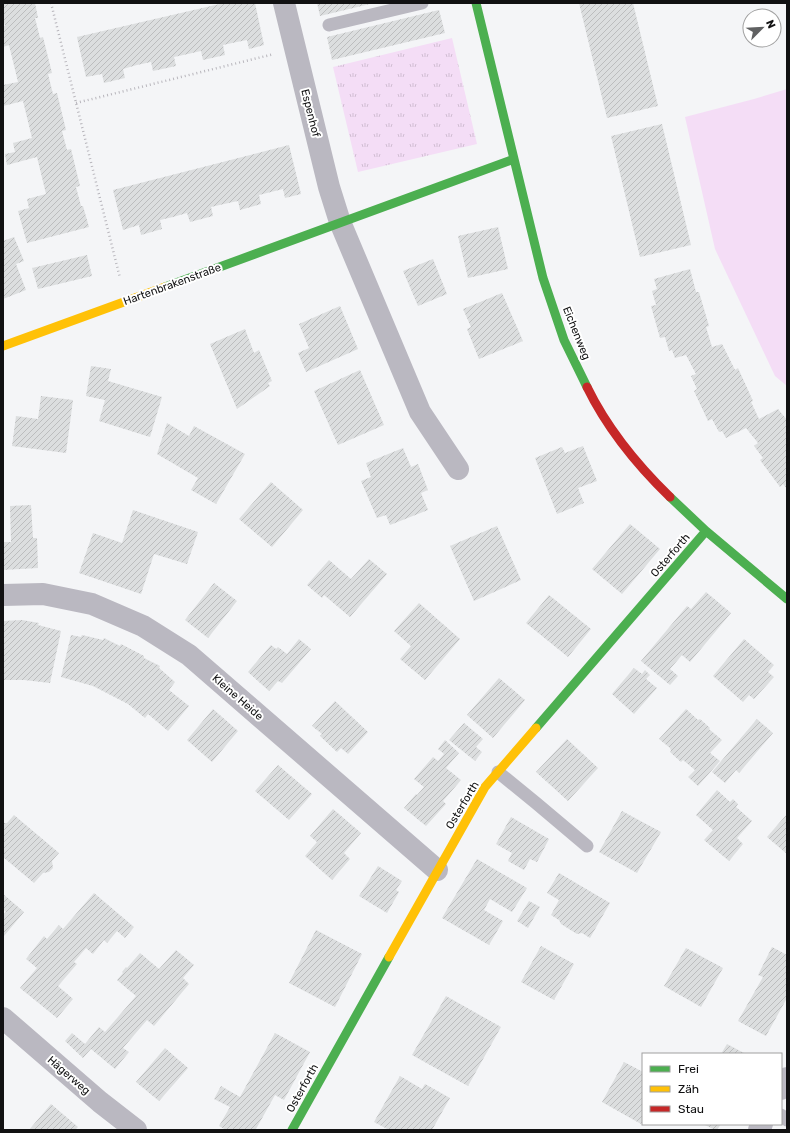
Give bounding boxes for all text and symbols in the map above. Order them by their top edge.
north arrow [742,8,782,48]
text: N [763,18,778,30]
street label: Espenhof [298,88,323,139]
street label: Hartenbrakenstraße [122,261,223,308]
street label: Eichenweg [560,305,593,362]
street label: Osterforth [648,531,693,580]
street label: Kleine Heide [210,672,266,723]
street label: Osterforth [443,779,482,831]
street label: Hägerweg [45,1053,93,1097]
legend [642,1053,782,1125]
street label: Osterforth [284,1062,321,1115]
text: Frei [678,1062,699,1076]
text: Zäh [678,1082,699,1096]
text: Stau [678,1102,704,1116]

